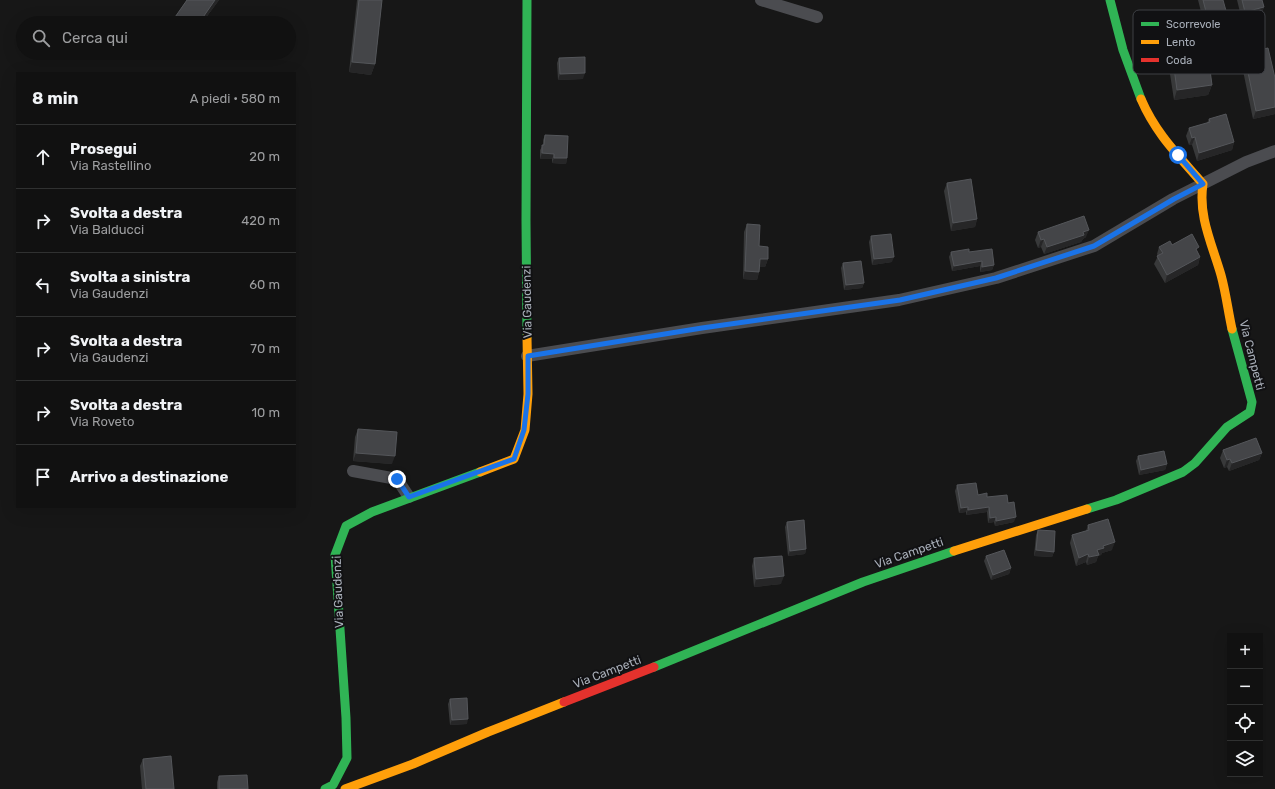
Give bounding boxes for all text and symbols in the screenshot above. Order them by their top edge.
legend [1133,10,1265,74]
search box [16,16,296,60]
text: Scorrevole [1166,18,1220,31]
icon: search [30,27,52,49]
text: Cerca qui [62,29,128,47]
text: Lento [1166,36,1195,49]
text: Coda [1166,54,1192,67]
text: 8 min [32,88,79,108]
text: A piedi · 580 m [190,91,280,106]
text: Prosegui [70,140,137,158]
icon: ahead [32,146,54,168]
route start [1169,146,1187,164]
text: 20 m [249,149,280,164]
text: Via Rastellino [70,158,151,173]
text: Svolta a destra [70,204,182,222]
icon: right [32,210,54,232]
text: 420 m [241,213,280,228]
text: Via Balducci [70,222,144,237]
street label: Via Gaudenzi [519,266,535,338]
text: Svolta a sinistra [70,268,190,286]
icon: left [32,274,54,296]
text: 60 m [249,277,280,292]
text: Via Gaudenzi [70,286,149,301]
street label: Via Campetti [1237,319,1267,392]
text: Svolta a destra [70,332,182,350]
icon: right [32,338,54,360]
text: 70 m [250,341,280,356]
text: Via Gaudenzi [70,350,149,365]
text: Svolta a destra [70,396,182,414]
icon: right [32,402,54,424]
text: 10 m [251,405,280,420]
text: Via Roveto [70,414,134,429]
icon: arrive [32,466,54,488]
text: Arrivo a destinazione [70,468,228,486]
route end [388,470,406,488]
street label: Via Campetti [873,535,945,571]
street label: Via Gaudenzi [330,555,346,628]
map controls [1227,633,1263,777]
button: + [1227,633,1263,669]
street label: Via Campetti [571,653,643,691]
button: − [1227,669,1263,705]
button: locate [1227,705,1263,741]
button: layers [1227,741,1263,777]

